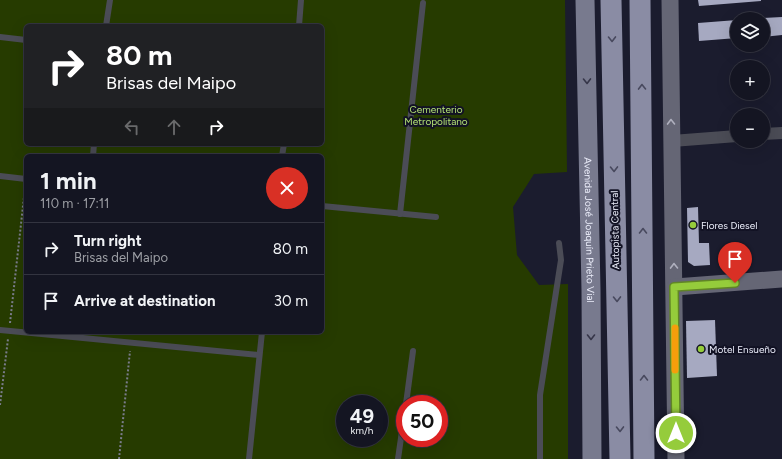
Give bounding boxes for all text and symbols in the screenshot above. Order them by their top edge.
map controls [730,12,770,148]
button: layers [730,12,770,52]
one-way arrow [608,36,616,42]
text: 80 m [106,38,172,72]
icon: right [40,40,92,92]
button: + [730,60,770,100]
text: Brisas del Maipo [106,72,236,94]
one-way arrow [583,78,592,84]
one-way arrow [638,84,646,90]
park label: Cementerio Metropolitano [404,103,468,128]
button: − [730,108,770,148]
icon: left [121,116,143,138]
icon: ahead [163,116,185,138]
icon: right [205,116,227,138]
one-way arrow [667,119,675,125]
street label: Avenida José Joaquín Prieto Vial [582,157,598,303]
text: 1 min [40,166,97,195]
one-way arrow [610,166,618,172]
button: close [266,167,308,209]
street label: Autopista Central [608,190,622,270]
text: 110 m · 17:11 [40,196,109,211]
place label: Flores Diesel [701,219,757,232]
marker: Flores Diesel [688,220,698,230]
one-way arrow [639,228,647,234]
text: Turn right [74,232,142,250]
icon: right [40,238,62,260]
text: 80 m [273,240,308,258]
pin [718,242,752,283]
icon: arrive [724,248,746,270]
text: Brisas del Maipo [74,250,168,265]
one-way arrow [670,263,678,269]
icon: arrive [40,290,62,312]
text: Arrive at destination [74,292,215,310]
text: 30 m [274,292,308,310]
one-way arrow [613,296,621,302]
one-way arrow [587,334,595,340]
place label: Motel Ensueño [709,343,776,356]
marker: Motel Ensueño [696,344,706,354]
one-way arrow [640,375,648,381]
speed limit sign: 50 [396,395,448,447]
text: 49 [350,404,374,428]
position arrow [655,412,697,454]
text: km/h [351,424,373,437]
one-way arrow [616,426,624,432]

